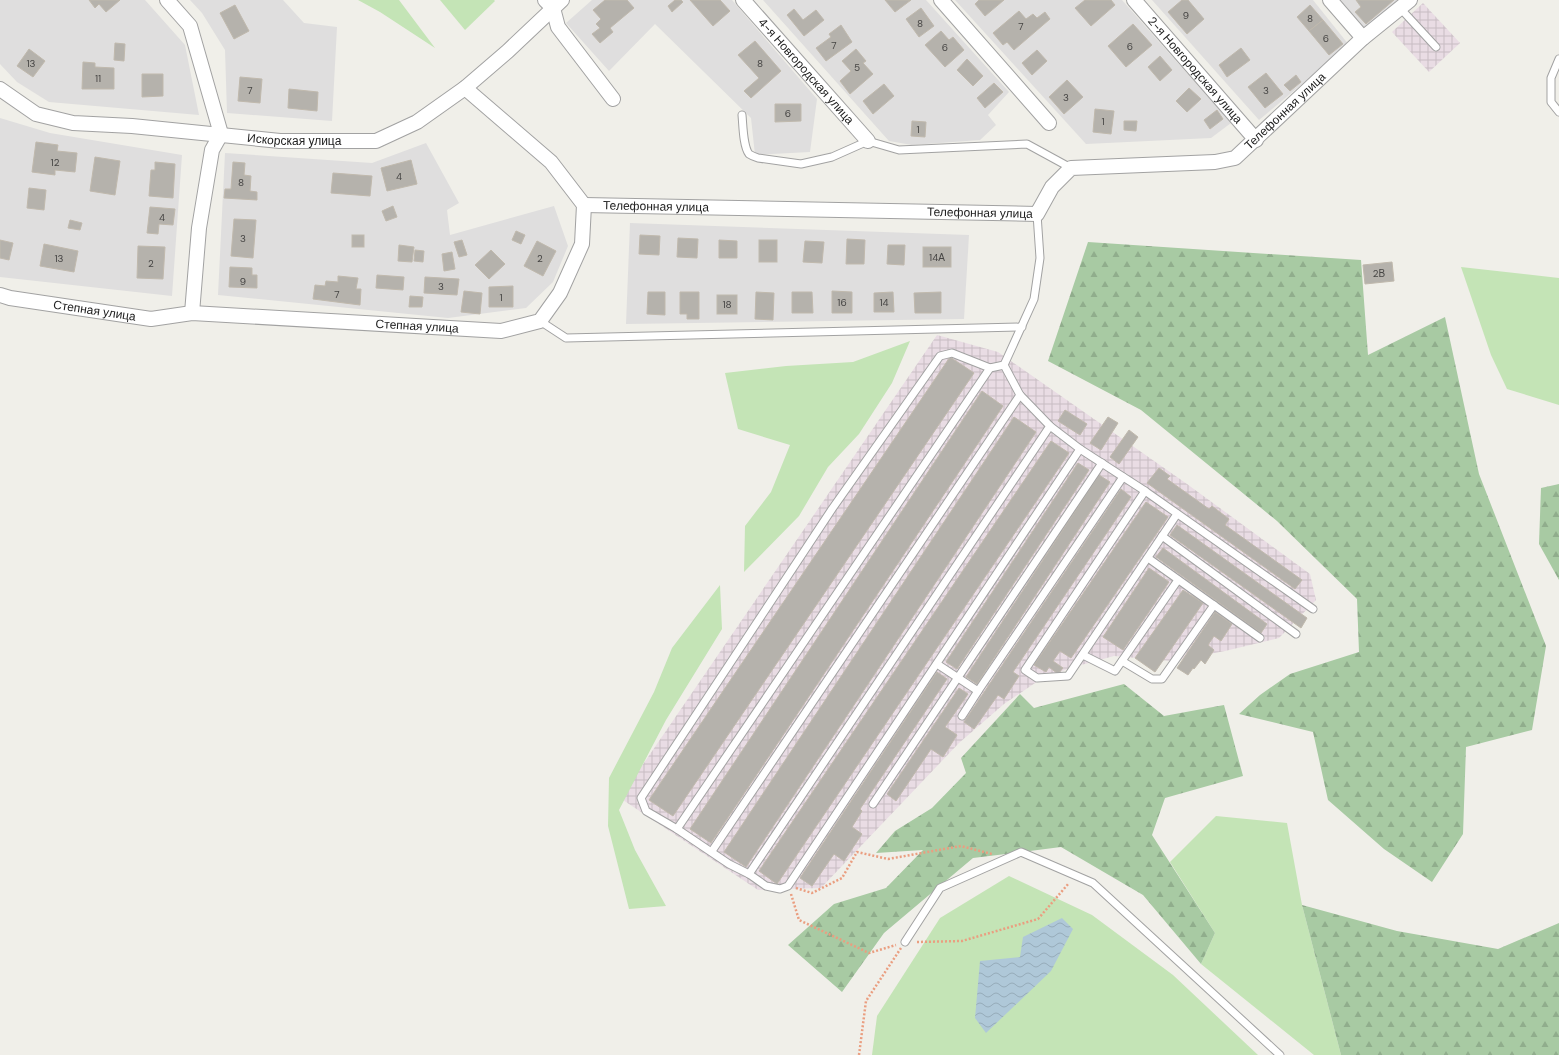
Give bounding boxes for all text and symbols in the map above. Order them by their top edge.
house number: 9 [1183,9,1189,22]
house number: 8 [1307,12,1313,25]
street label: 2-я Новгородская улица [1144,13,1246,127]
street label: 4-я Новгородская улица [755,14,858,128]
house number: 8 [917,17,923,30]
house number: 7 [1018,20,1024,33]
house number: 6 [1323,32,1329,45]
house number: 7 [831,39,837,52]
house number: 6 [1127,40,1133,53]
house number: 6 [942,41,948,54]
house number: 13 [26,57,36,70]
house number: 8 [757,57,763,70]
house number: 5 [854,61,860,74]
street label: Телефонная улица [1241,69,1329,153]
house number: 11 [95,72,101,85]
house number: 7 [247,84,253,97]
house number: 3 [1263,84,1269,97]
house number: 3 [1063,91,1069,104]
house number: 6 [785,107,791,120]
house number: 1 [1101,115,1105,128]
house number: 1 [916,123,920,136]
street label: Искорская улица [246,130,342,149]
house number: 12 [51,156,60,169]
house number: 4 [396,170,402,183]
house number: 8 [238,176,244,189]
street label: Телефонная улица [603,197,709,215]
street label: Телефонная улица [927,204,1033,222]
house number: 4 [159,211,165,224]
house number: 3 [240,232,246,245]
house number: 14А [929,251,945,264]
house number: 13 [54,252,64,265]
house number: 2 [537,252,543,265]
house number: 2 [148,257,154,270]
house number: 2В [1373,267,1386,280]
house number: 9 [240,275,246,288]
house number: 3 [438,280,444,293]
house number: 7 [334,288,340,301]
house number: 1 [499,291,503,304]
house number: 16 [837,296,847,309]
house number: 14 [879,296,889,309]
street label: Степная улица [52,297,137,325]
house number: 18 [722,298,732,311]
street label: Степная улица [375,316,460,337]

